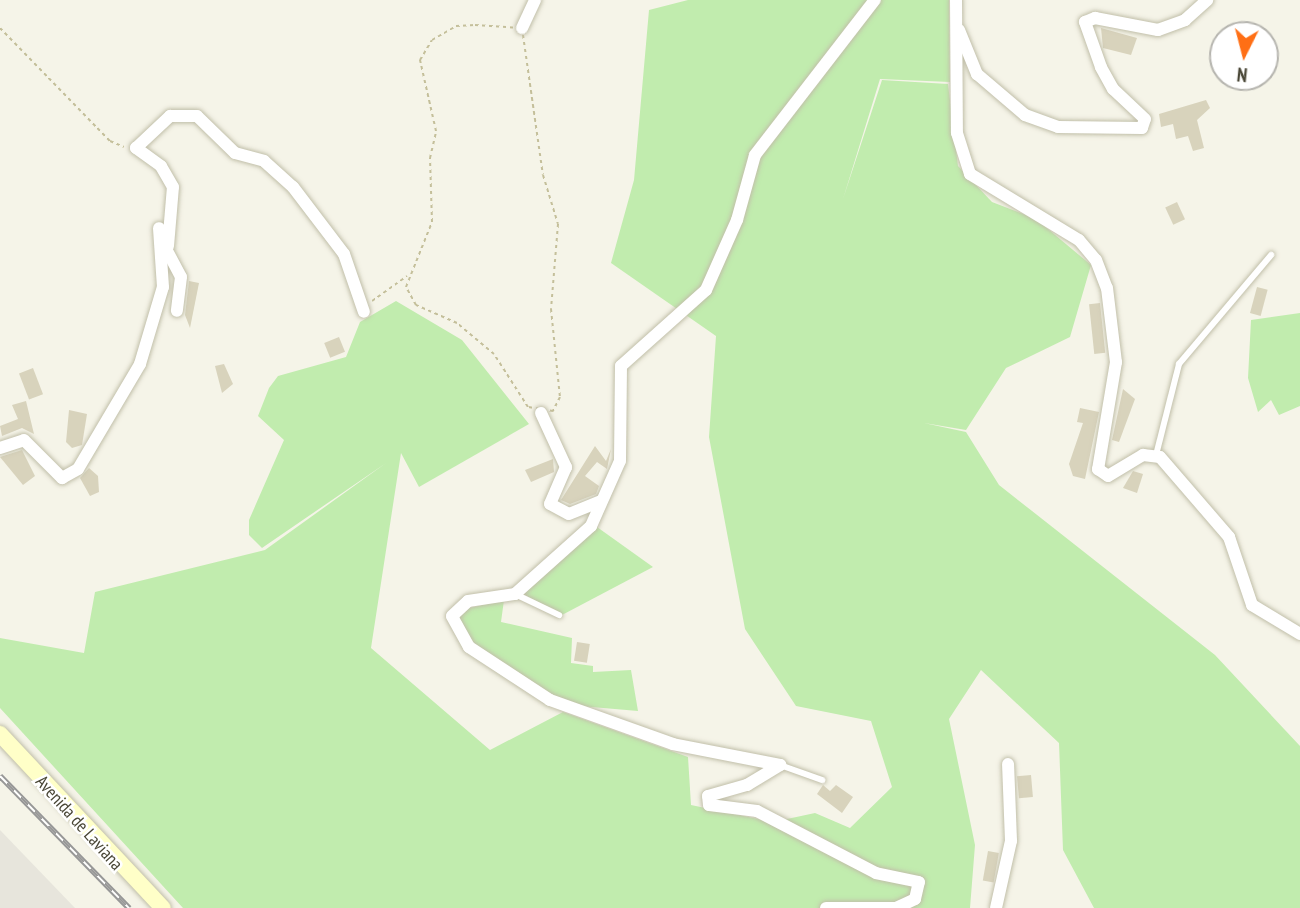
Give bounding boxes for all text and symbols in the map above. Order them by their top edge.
north arrow [1209,21,1279,91]
text: N [1236,62,1248,87]
street label: Avenida de Laviana [31,771,127,875]

